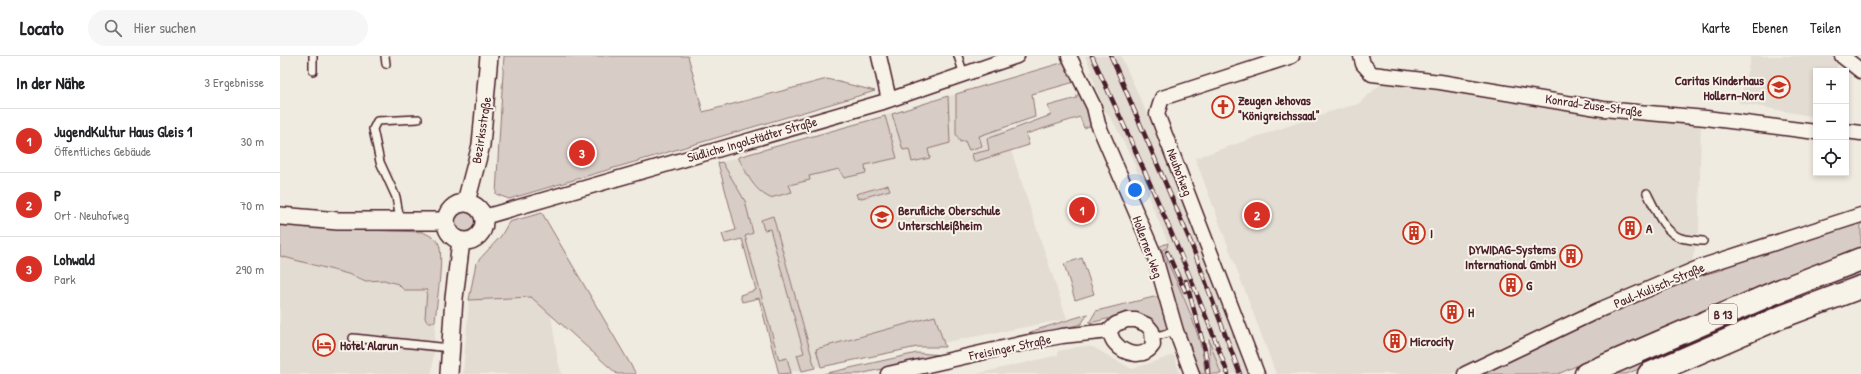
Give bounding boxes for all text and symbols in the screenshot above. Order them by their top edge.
search box [88,10,368,46]
text: Locato [20,15,64,41]
icon: search [102,17,124,39]
text: Hier suchen [134,17,196,38]
text: Karte [1702,18,1730,37]
text: Ebenen [1752,18,1788,37]
text: Teilen [1810,18,1841,37]
map controls [1813,68,1849,176]
button: + [1813,68,1849,104]
text: In der Nähe [16,71,85,94]
place label: Caritas Kinderhaus Hollern-Nord [1675,71,1765,104]
text: 3 Ergebnisse [204,73,264,91]
school or university icon: Caritas Kinderhaus Hollern-Nord [1766,74,1792,100]
street label: Konrad-Zuse-Straße [1544,89,1644,121]
place label: Zeugen Jehovas "Königreichssaal" [1238,91,1320,125]
church icon: Zeugen Jehovas "Königreichssaal" [1210,94,1236,120]
street label: Bezirksstraße [467,95,495,165]
button: − [1813,104,1849,140]
street label: Südliche Ingolstädter Straße [685,112,819,166]
text: JugendKultur Haus Gleis 1 [54,121,192,142]
text: 1 [27,132,31,150]
text: 30 m [241,132,264,150]
pin: 3 [569,138,595,168]
button: locate [1813,140,1849,176]
text: Öffentliches Gebäude [54,142,151,160]
street label: Neuhofweg [1163,146,1197,199]
your location [1125,180,1145,200]
text: P [54,185,61,206]
pin: 1 [1069,195,1095,225]
text: 2 [26,196,32,214]
text: 70 m [240,196,264,214]
pin: 2 [1244,200,1270,230]
place label: Berufliche Oberschule Unterschleißheim [898,201,1001,235]
school or university icon: Berufliche Oberschule Unterschleißheim [869,204,895,230]
text: Ort · Neuhofweg [54,206,129,224]
street label: Hollerner Weg [1128,213,1168,281]
building icon: A [1617,215,1643,241]
place label: A [1646,219,1653,237]
building icon: I [1401,220,1427,246]
place label: I [1430,224,1433,242]
place label: DYWIDAG-Systems International GmbH [1465,240,1556,273]
building icon: DYWIDAG-Systems International GmbH [1558,243,1584,269]
text: Lohwald [54,249,95,270]
street label: Paul-Kulisch-Straße [1611,258,1707,312]
text: 3 [26,260,32,278]
text: 290 m [235,260,264,278]
text: Park [54,270,76,288]
building icon: G [1498,272,1524,298]
place label: G [1526,276,1533,294]
building icon: H [1439,299,1465,325]
place label: H [1468,303,1474,321]
road number: B 13 [1709,304,1737,324]
building icon: Microcity [1382,328,1408,354]
street label: Freisinger Straße [966,330,1053,365]
hotel icon: Hotel Alarun [311,332,337,358]
place label: Microcity [1410,332,1454,351]
place label: Hotel Alarun [340,336,399,354]

